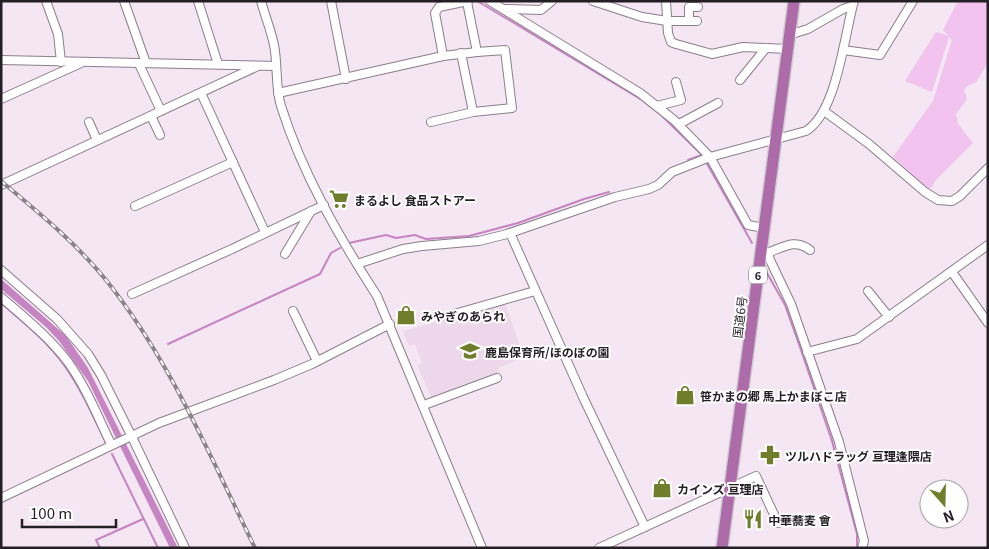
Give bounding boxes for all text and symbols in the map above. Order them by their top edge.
supermarket icon: まるよし 食品ストアー [328,188,350,210]
place label: まるよし 食品ストアー [354,191,476,208]
road number: 6 [749,266,767,284]
street label: 国道6号 [728,295,750,339]
shop icon: みやぎのあられ [395,304,417,326]
place label: みやぎのあられ [421,307,505,324]
school or university icon: 鹿島保育所/ほのぼの園 [459,340,481,362]
place label: 鹿島保育所/ほのぼの園 [485,343,610,360]
shop icon: 笹かまの郷 馬上かまぼこ店 [674,384,696,406]
place label: 笹かまの郷 馬上かまぼこ店 [700,387,847,404]
pharmacy icon: ツルハドラッグ 亘理逢隈店 [759,444,781,466]
place label: ツルハドラッグ 亘理逢隈店 [785,447,932,464]
shop icon: カインズ 亘理店 [651,477,673,499]
north arrow [919,479,969,529]
place label: カインズ 亘理店 [677,480,764,497]
scale bar [22,496,116,528]
text: 100 m [30,502,72,523]
text: N [940,506,957,528]
restaurant icon: 中華蕎麦 會 [742,508,764,530]
place label: 中華蕎麦 會 [768,511,831,528]

